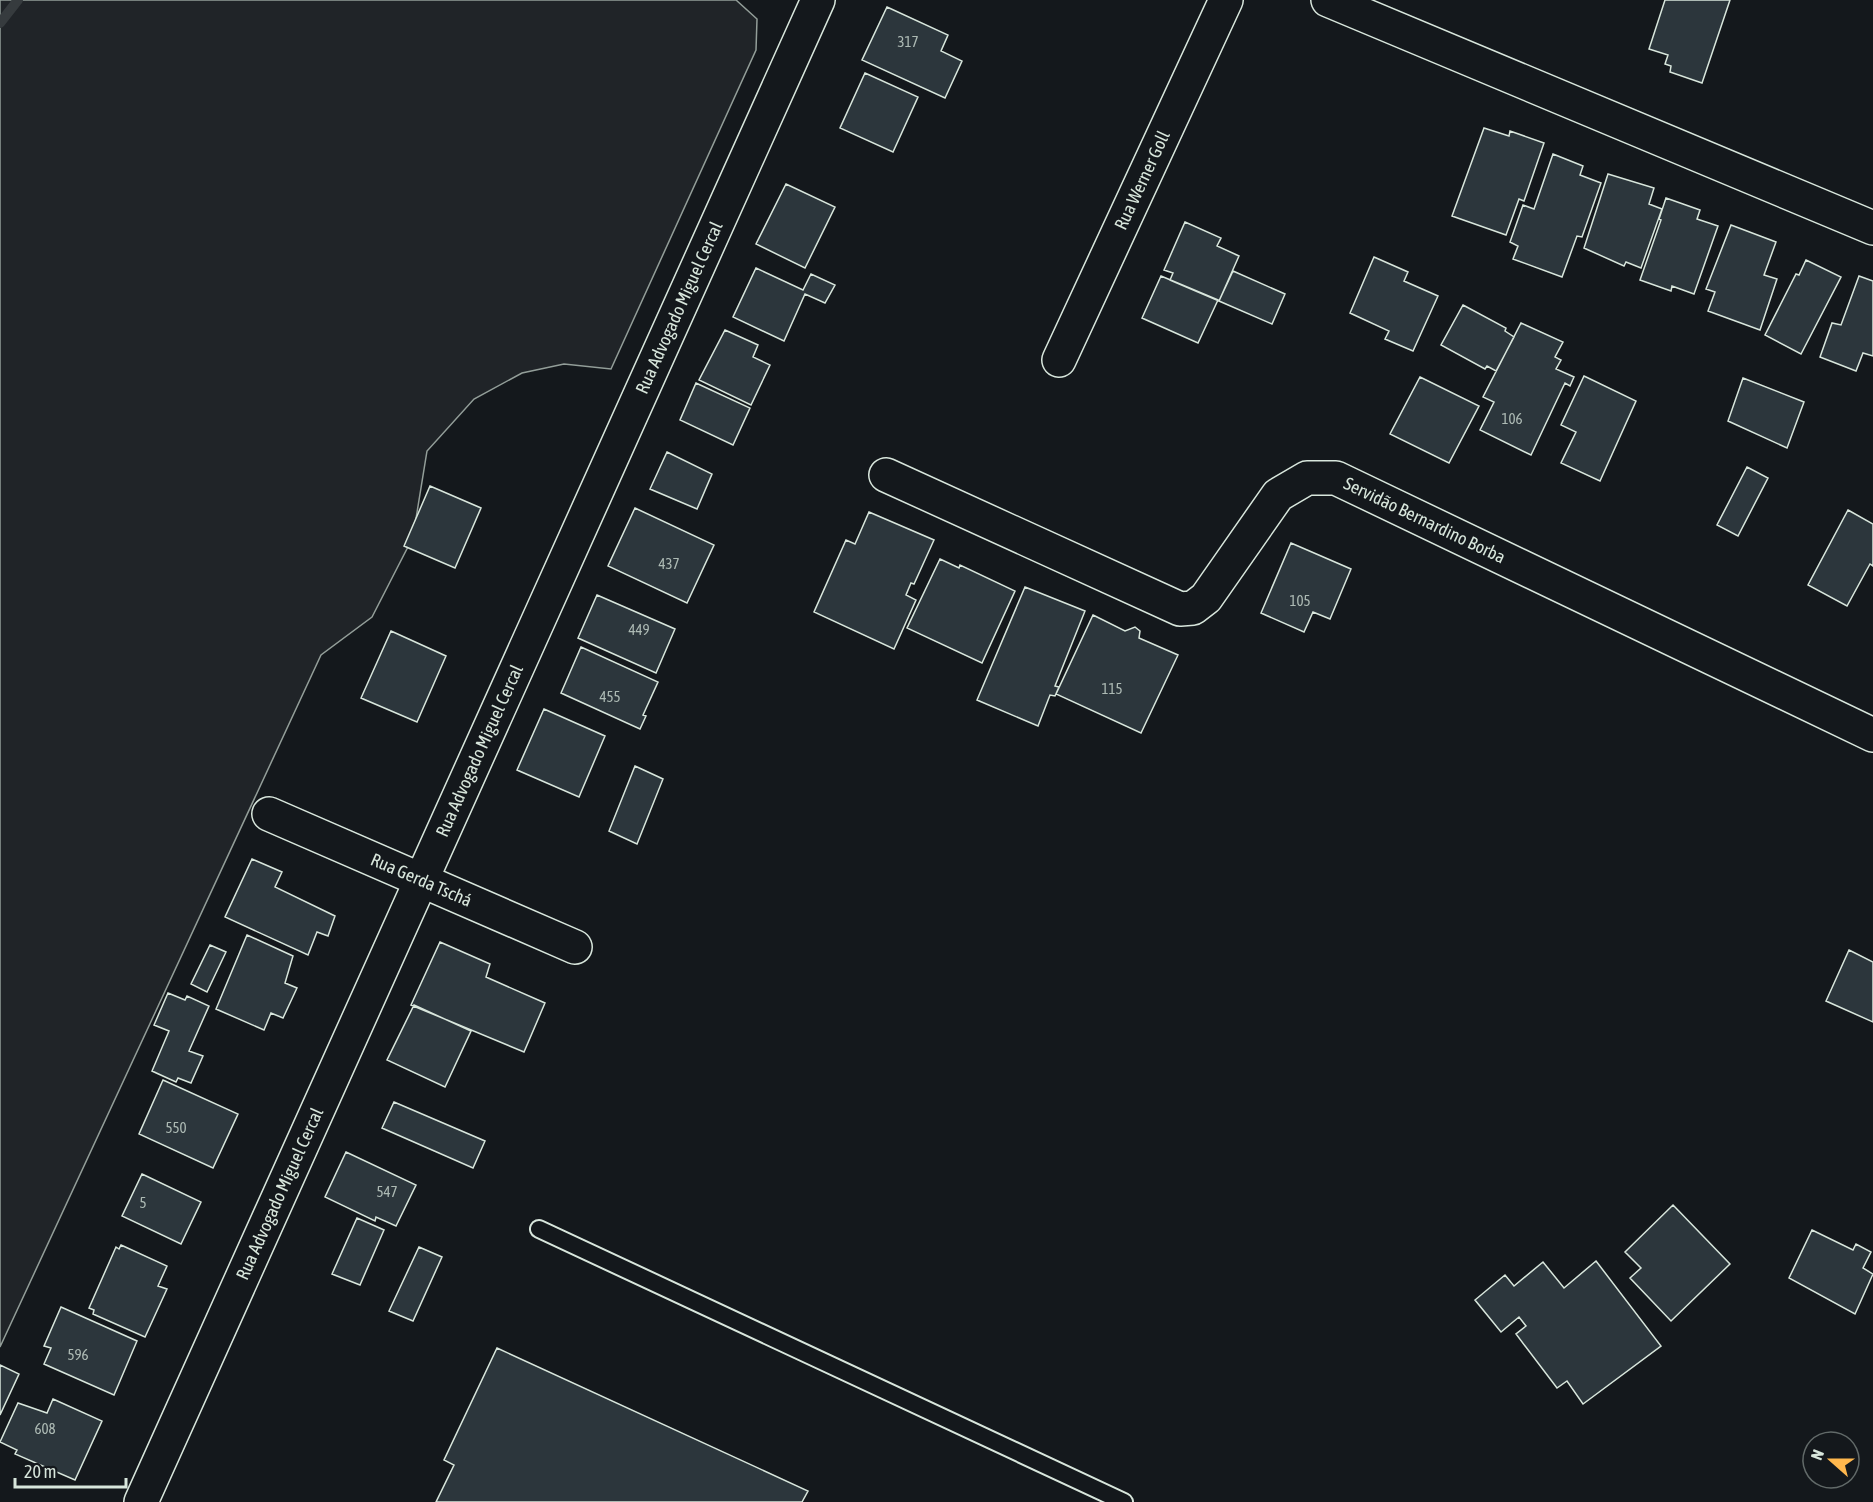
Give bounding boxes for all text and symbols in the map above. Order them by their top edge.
house number: 317 [897,33,919,50]
street label: Rua Werner Goll [1110,127,1174,233]
street label: Rua Advogado Miguel Cercal [631,218,727,397]
house number: 106 [1501,410,1523,427]
street label: Servidão Bernardino Borba [1341,472,1509,568]
house number: 437 [658,555,680,572]
house number: 105 [1289,592,1311,609]
house number: 449 [628,621,650,638]
street label: Rua Advogado Miguel Cercal [431,661,527,840]
house number: 115 [1101,680,1123,697]
house number: 455 [599,688,621,705]
street label: Rua Gerda Tschá [368,849,475,911]
street label: Rua Advogado Miguel Cercal [232,1104,327,1283]
house number: 550 [165,1119,187,1136]
house number: 547 [376,1183,398,1200]
house number: 5 [139,1194,147,1211]
house number: 596 [67,1346,89,1363]
house number: 608 [34,1420,56,1437]
north arrow [1801,1430,1861,1490]
text: N [1807,1447,1827,1462]
scale bar [15,1451,126,1489]
text: 20 m [24,1461,56,1482]

